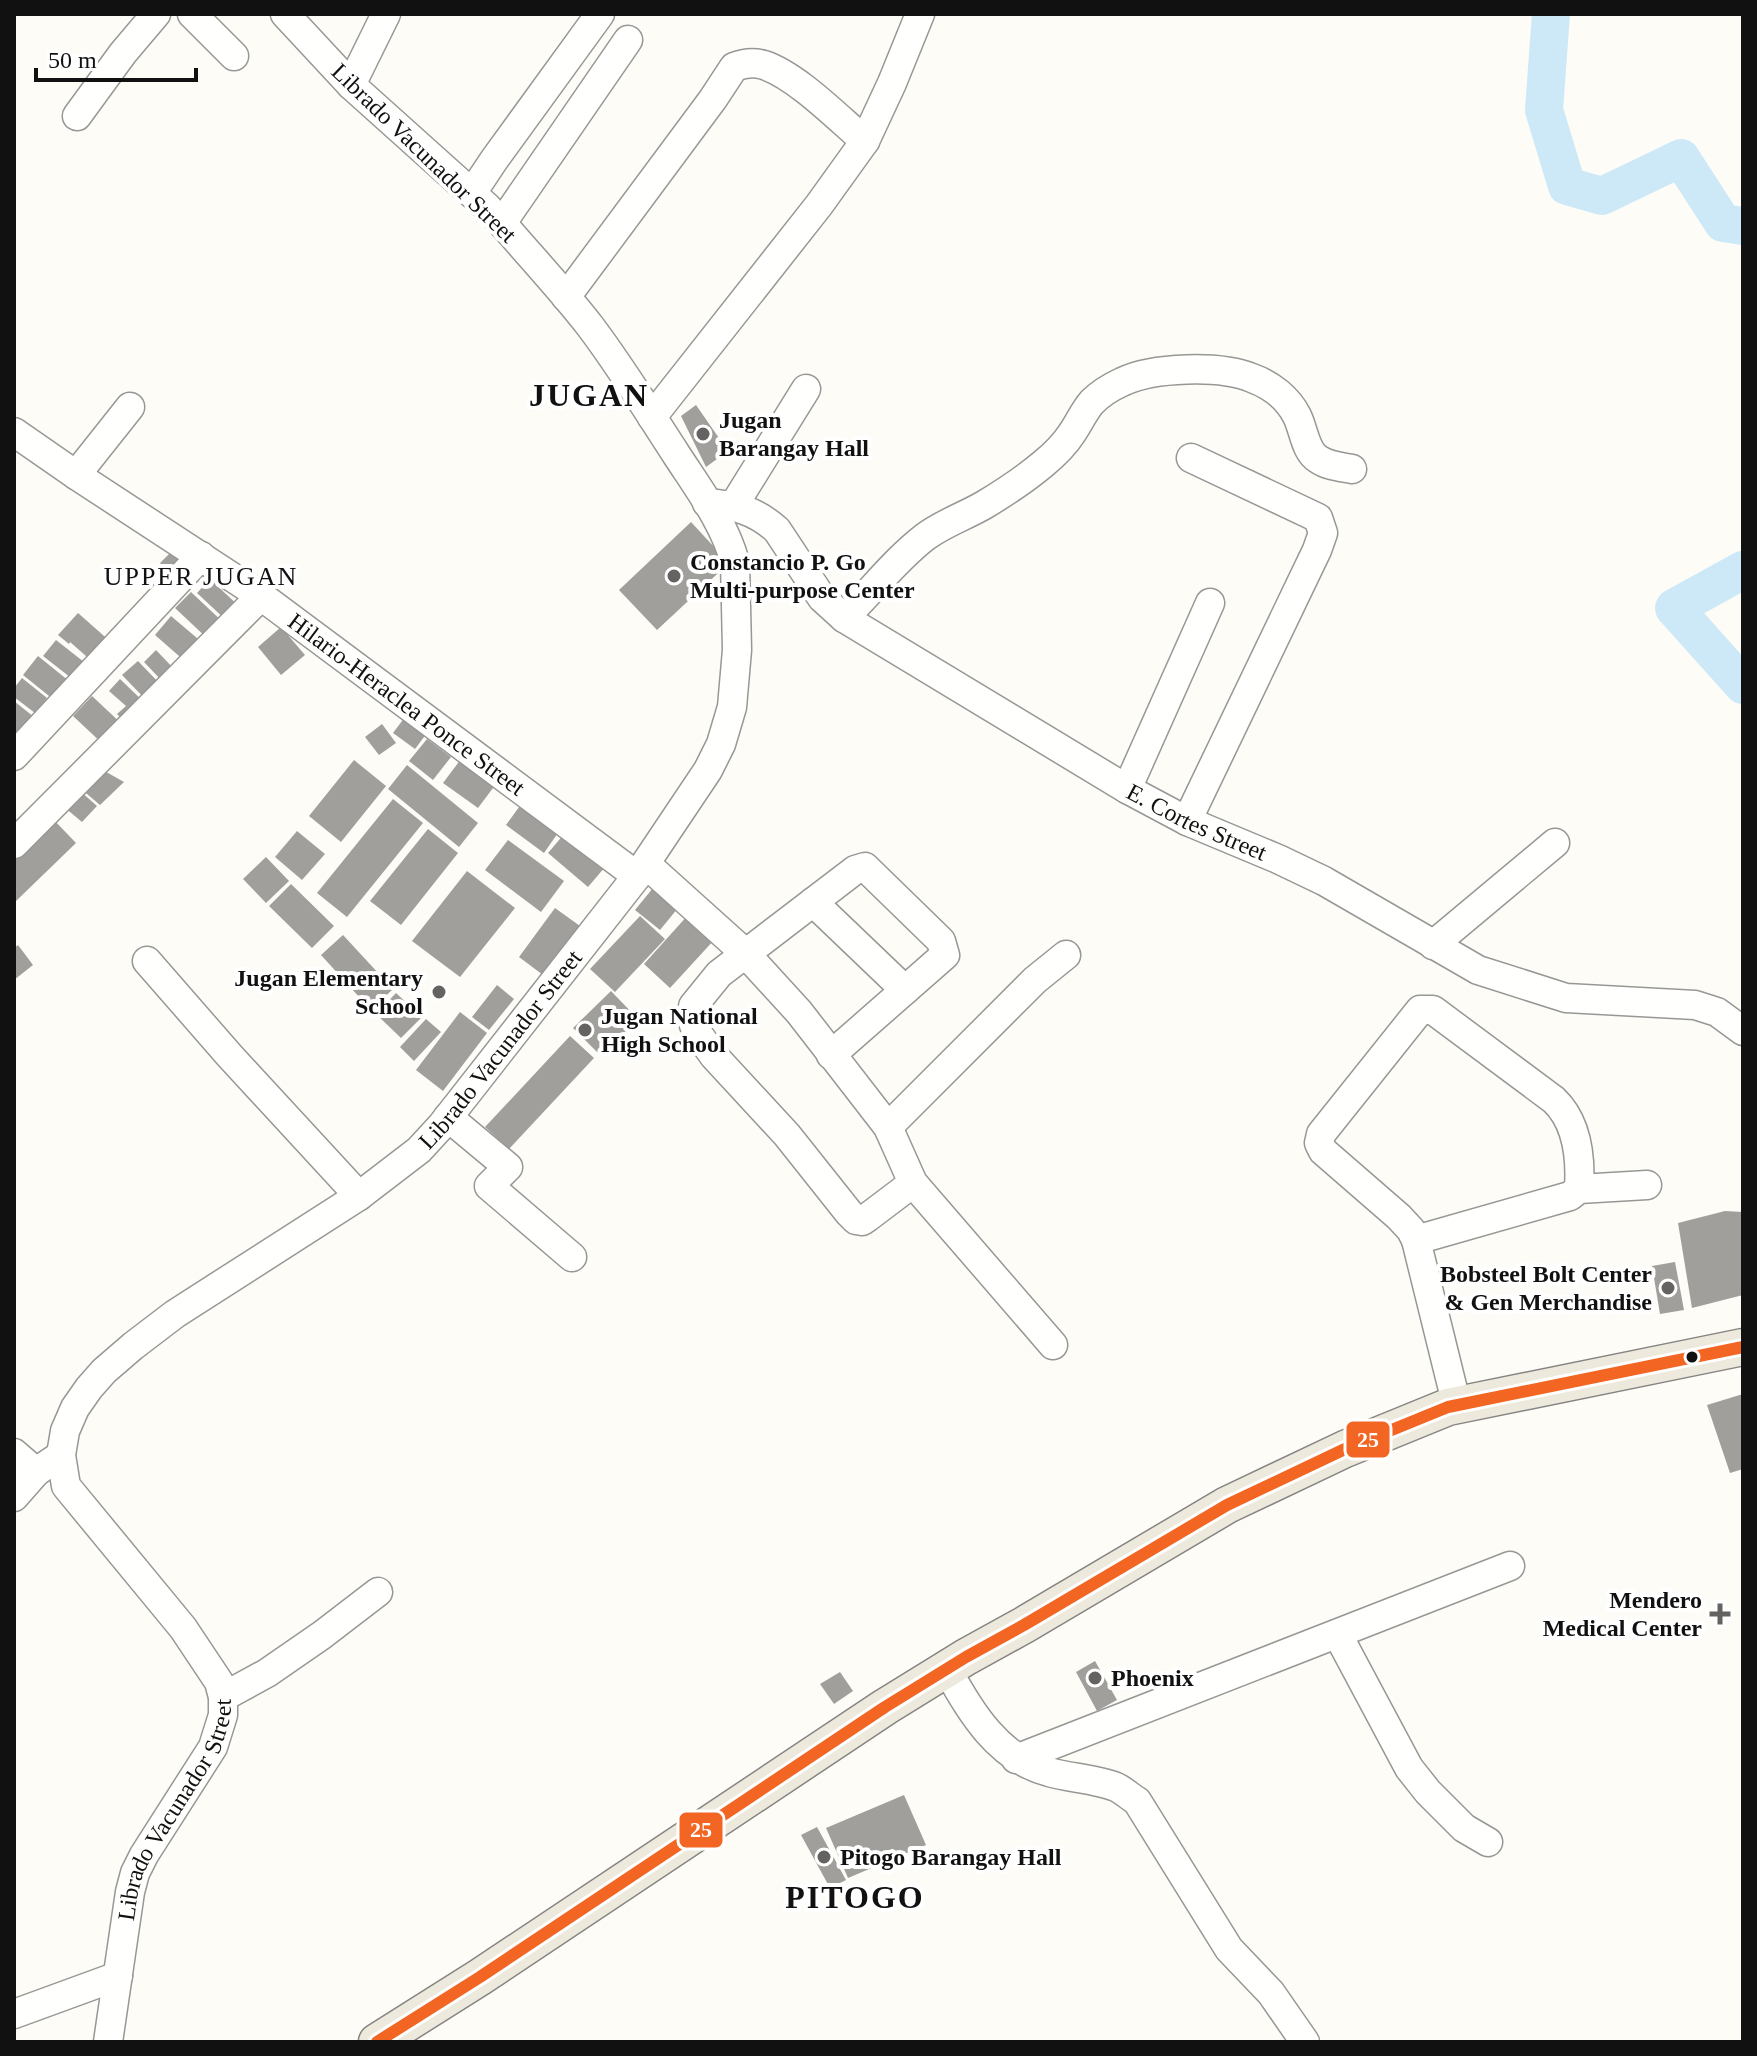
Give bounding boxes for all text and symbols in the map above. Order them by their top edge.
scale bar [36,32,196,82]
text: 50 m [48,47,97,73]
street label: Librado Vacunador Street [326,58,522,248]
district label: JUGAN [529,377,649,413]
place label: Jugan Barangay Hall [719,407,869,461]
marker: Jugan Barangay Hall [694,425,712,443]
place label: Constancio P. Go Multi-purpose Center [690,549,915,603]
district label: UPPER JUGAN [104,562,298,591]
marker: Constancio P. Go Multi-purpose Center [665,567,683,585]
street label: Hilario-Heraclea Ponce Street [283,608,530,801]
street label: E. Cortes Street [1122,778,1271,866]
street label: Librado Vacunador Street [414,945,587,1154]
place label: Jugan Elementary School [234,965,423,1019]
marker: Jugan Elementary School [430,983,448,1001]
place label: Jugan National High School [601,1003,758,1057]
marker: Jugan National High School [576,1021,594,1039]
place label: Bobsteel Bolt Center & Gen Merchandise [1440,1261,1652,1315]
marker: Bobsteel Bolt Center & Gen Merchandise [1659,1279,1677,1297]
unlabelled marker [1684,1349,1700,1365]
line badge: 25 [1345,1420,1391,1459]
text: 25 [1357,1427,1379,1452]
place label: Mendero Medical Center [1543,1587,1702,1641]
marker: Mendero Medical Center [1709,1603,1731,1625]
place label: Phoenix [1111,1665,1194,1691]
marker: Phoenix [1086,1669,1104,1687]
street label: Librado Vacunador Street [113,1699,236,1922]
line badge: 25 [678,1811,724,1849]
text: 25 [690,1817,712,1842]
place label: Pitogo Barangay Hall [840,1844,1062,1870]
marker: Pitogo Barangay Hall [815,1848,833,1866]
district label: PITOGO [785,1879,925,1915]

